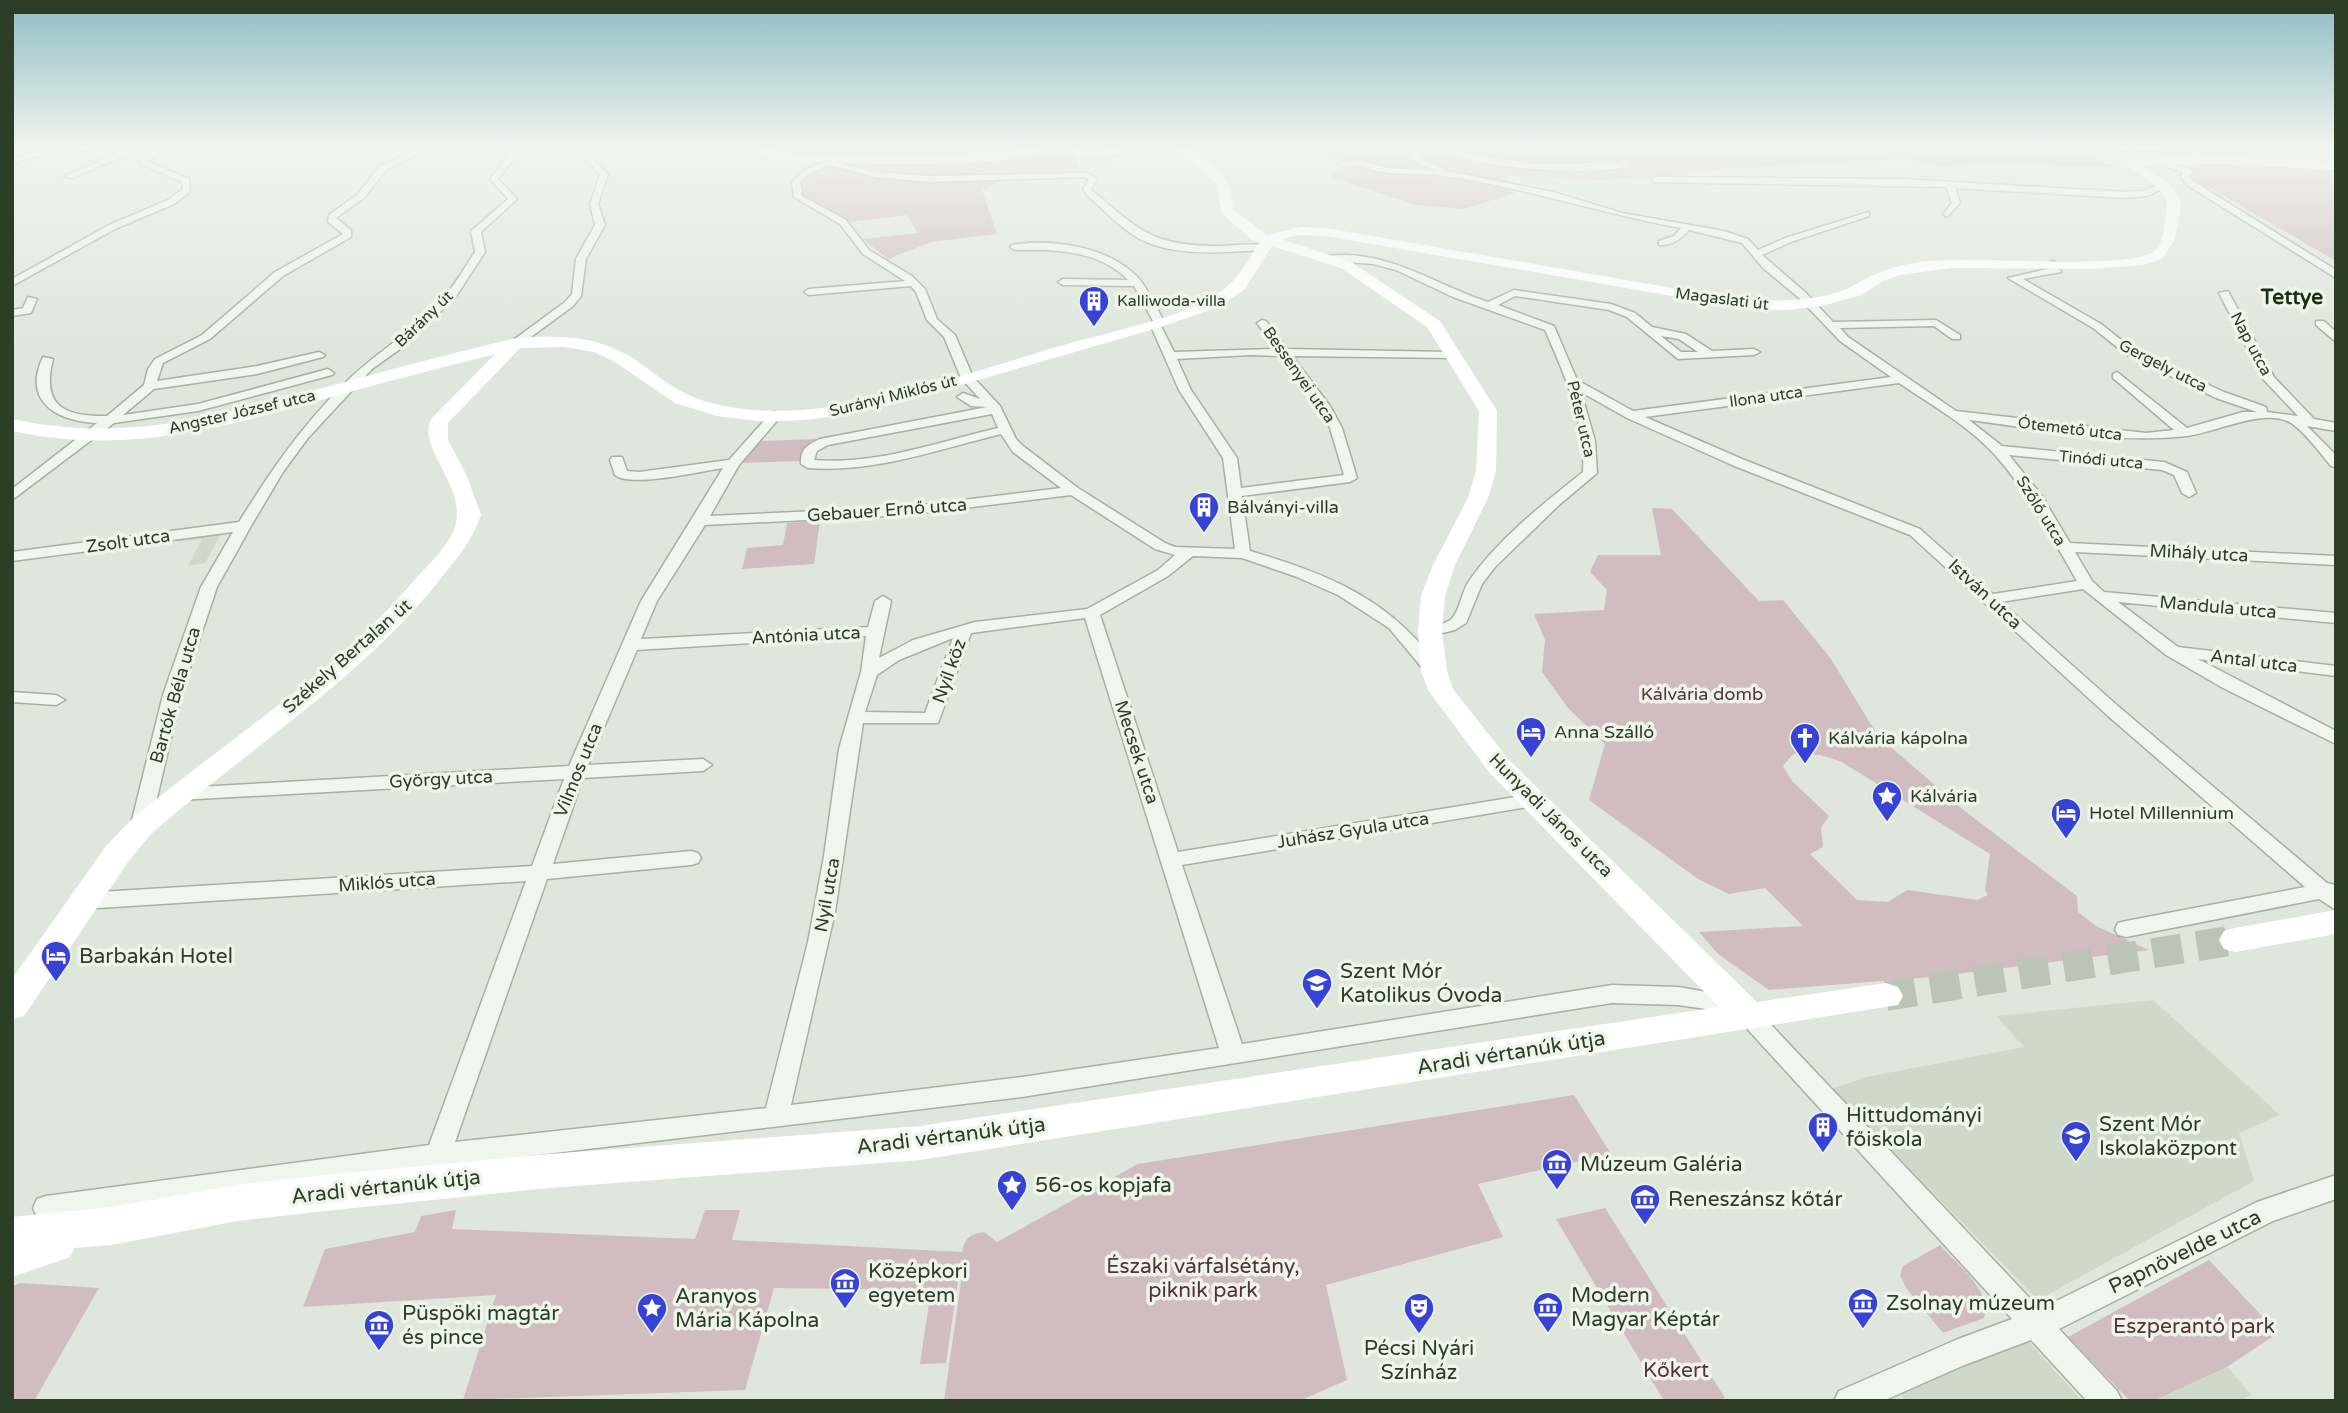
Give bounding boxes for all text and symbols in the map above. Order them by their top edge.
street label: Magaslati út [1674,283,1770,315]
building icon: Kalliwoda-villa [1077,284,1111,328]
district label: Tettye [2260,285,2323,310]
street label: Bárány út [391,286,457,352]
place label: Kalliwoda-villa [1117,291,1226,311]
street label: Nap utca [2226,309,2276,379]
street label: Bessenyei utca [1258,323,1340,427]
street label: Gergely utca [2116,335,2210,397]
street label: Surányi Miklós út [827,371,959,421]
street label: Péter utca [1562,379,1600,459]
street label: Ilona utca [1728,382,1804,412]
street label: Angster József utca [167,385,317,439]
street label: Ótemető utca [2017,413,2123,445]
street label: Tinódi utca [2058,446,2144,474]
street label: Szőlő utca [2012,472,2070,550]
building icon: Bálványi-villa [1187,490,1221,534]
street label: Gebauer Ernő utca [806,493,968,527]
place label: Bálványi-villa [1227,496,1339,518]
street label: Zsolt utca [85,524,171,558]
street label: Mihály utca [2149,539,2249,567]
street label: István utca [1944,554,2026,634]
street label: Mandula utca [2159,591,2277,623]
street label: Székely Bertalan út [278,594,416,718]
street label: Antónia utca [751,621,861,649]
street label: Bartók Béla utca [145,624,205,766]
street label: Nyíl köz [927,636,971,706]
street label: Antal utca [2209,645,2299,677]
park label: Kálvária domb [1641,683,1763,705]
street label: Mecsek utca [1110,697,1164,807]
hotel icon: Anna Szálló [1514,715,1548,759]
street label: Vilmos utca [549,720,607,820]
place label: Anna Szálló [1554,721,1654,743]
church icon: Kálvária kápolna [1788,721,1822,765]
place label: Kálvária kápolna [1828,727,1968,749]
street label: Hunyadi János utca [1484,748,1618,882]
street label: György utca [389,765,493,793]
place icon: Kálvária [1870,779,1904,823]
place label: Kálvária [1910,785,1978,807]
hotel icon: Hotel Millennium [2049,796,2083,840]
place label: Hotel Millennium [2089,802,2234,824]
street label: Juhász Gyula utca [1275,807,1431,853]
street label: Nyíl utca [810,856,844,934]
street label: Miklós utca [338,868,436,896]
hotel icon: Barbakán Hotel [39,939,73,983]
place label: Barbakán Hotel [79,944,233,969]
place label: Szent Mór Katolikus Óvoda [1340,959,1502,1008]
school or university icon: Szent Mór Katolikus Óvoda [1300,966,1334,1010]
street label: Aradi vértanúk útja [1415,1026,1607,1080]
place label: Hittudományi főiskola [1846,1103,1982,1152]
building icon: Hittudományi főiskola [1806,1110,1840,1154]
street label: Aradi vértanúk útja [855,1112,1047,1160]
place label: Szent Mór Iskolaközpont [2099,1112,2237,1161]
school or university icon: Szent Mór Iskolaközpont [2059,1119,2093,1163]
museum icon: Múzeum Galéria [1540,1147,1574,1191]
place label: Múzeum Galéria [1580,1152,1743,1177]
street label: Aradi vértanúk útja [290,1165,482,1209]
place icon: 56-os kopjafa [995,1168,1029,1212]
place label: 56-os kopjafa [1035,1173,1172,1198]
museum icon: Reneszánsz kőtár [1628,1182,1662,1226]
place label: Reneszánsz kőtár [1668,1187,1842,1212]
street label: Papnövelde utca [2105,1204,2265,1300]
park label: Északi várfalsétány, piknik park [1106,1254,1300,1303]
place label: Középkori egyetem [868,1259,968,1308]
museum icon: Középkori egyetem [828,1266,862,1310]
place label: Modern Magyar Képtár [1571,1283,1720,1332]
place label: Aranyos Mária Kápolna [675,1284,819,1333]
museum icon: Zsolnay múzeum [1846,1286,1880,1330]
museum icon: Modern Magyar Képtár [1531,1290,1565,1334]
place icon: Aranyos Mária Kápolna [635,1291,669,1335]
theatre icon: Pécsi Nyári Színház [1402,1291,1436,1335]
place label: Zsolnay múzeum [1886,1291,2055,1316]
place label: Püspöki magtár és pince [402,1301,559,1350]
museum icon: Püspöki magtár és pince [362,1308,396,1352]
park label: Eszperantó park [2113,1314,2275,1339]
place label: Pécsi Nyári Színház [1364,1336,1474,1385]
park label: Kőkert [1643,1358,1709,1383]

